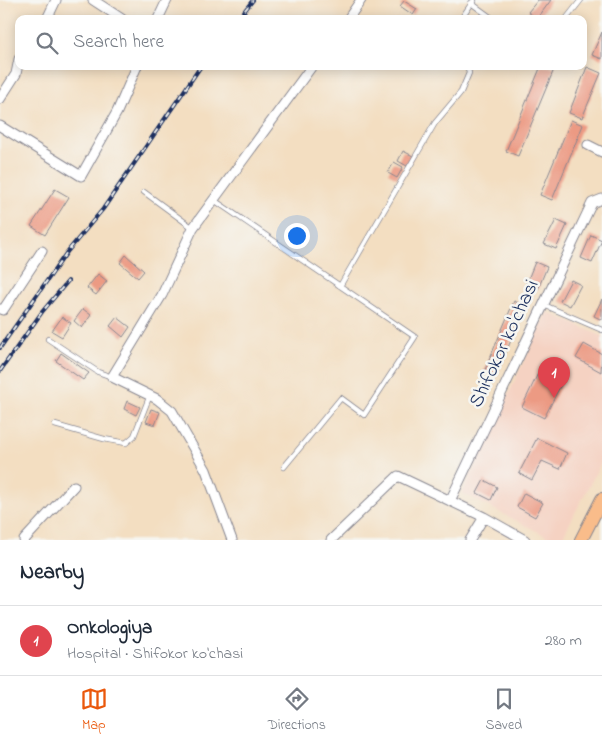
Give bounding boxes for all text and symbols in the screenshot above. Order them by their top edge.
search box [15,15,587,70]
icon: search [33,29,61,57]
text: Search here [73,29,164,56]
your location [284,223,310,249]
street label: Shifokor ko'chasi [463,275,547,413]
pin: 1 [538,357,570,398]
text: Nearby [20,558,84,588]
text: Onkologiya [67,615,152,642]
text: 1 [33,629,39,653]
text: 280 m [545,629,582,653]
text: Hospital · Shifokor ko'chasi [67,642,243,666]
tab: Map [80,685,108,736]
tab: Directions [268,685,326,736]
tab: Saved [486,685,522,736]

